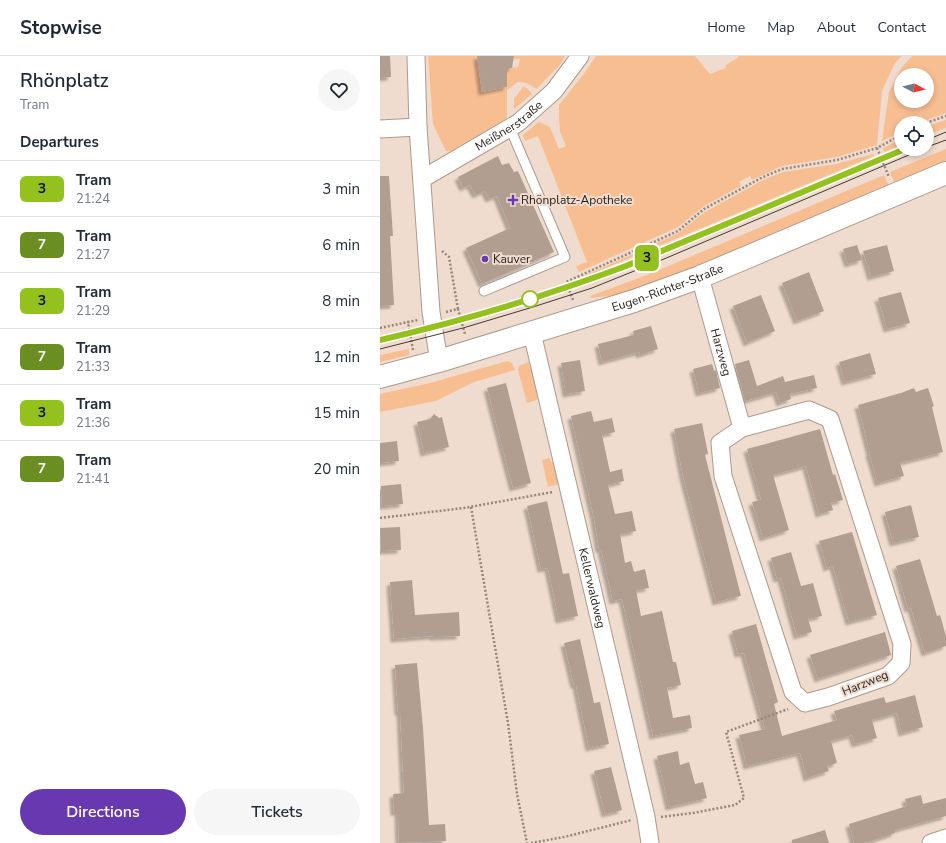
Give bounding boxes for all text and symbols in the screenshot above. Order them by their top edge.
text: Stopwise [20,15,102,41]
text: Home [707,18,745,37]
text: Map [767,18,795,37]
text: About [817,18,856,37]
text: Contact [878,18,926,37]
text: Rhönplatz [20,68,109,94]
north arrow [894,68,934,108]
map controls [894,68,934,156]
button: heart [318,69,360,111]
text: Tram [20,96,49,114]
street label: Meißnerstraße [472,97,546,154]
button: locate [894,116,934,156]
text: Departures [20,132,99,152]
text: Tram [76,170,111,190]
text: 3 [38,179,46,198]
text: 3 min [322,179,360,199]
text: 21:24 [76,190,110,208]
place label: Rhönplatz-Apotheke [521,192,632,208]
marker: Rhönplatz-Apotheke [508,195,518,205]
text: Tram [76,226,111,246]
text: 7 [38,235,46,254]
text: 6 min [322,235,360,255]
line badge: 3 [634,245,660,271]
text: 21:27 [76,246,110,264]
text: 3 [643,248,651,267]
place label: Kauver [493,251,531,267]
marker: Kauver [480,254,490,264]
street label: Eugen-Richter-Straße [610,260,726,315]
text: Tram [76,282,111,302]
unlabelled marker [521,290,539,308]
text: 3 [38,291,46,310]
text: 8 min [322,291,360,311]
text: 21:29 [76,302,110,320]
street label: Harzweg [707,327,735,378]
text: Tram [76,338,111,358]
text: 7 [38,347,46,366]
text: 12 min [313,347,360,367]
text: 21:33 [76,358,110,376]
text: Tram [76,394,111,414]
text: 3 [38,403,46,422]
text: 15 min [313,403,360,423]
text: 21:36 [76,414,110,432]
text: Tram [76,450,111,470]
text: 7 [38,459,46,478]
text: 20 min [313,459,360,479]
text: 21:41 [76,470,110,488]
street label: Kellerwaldweg [575,546,609,630]
street label: Harzweg [839,666,891,700]
button: Directions [20,789,186,835]
button: Tickets [194,789,360,835]

